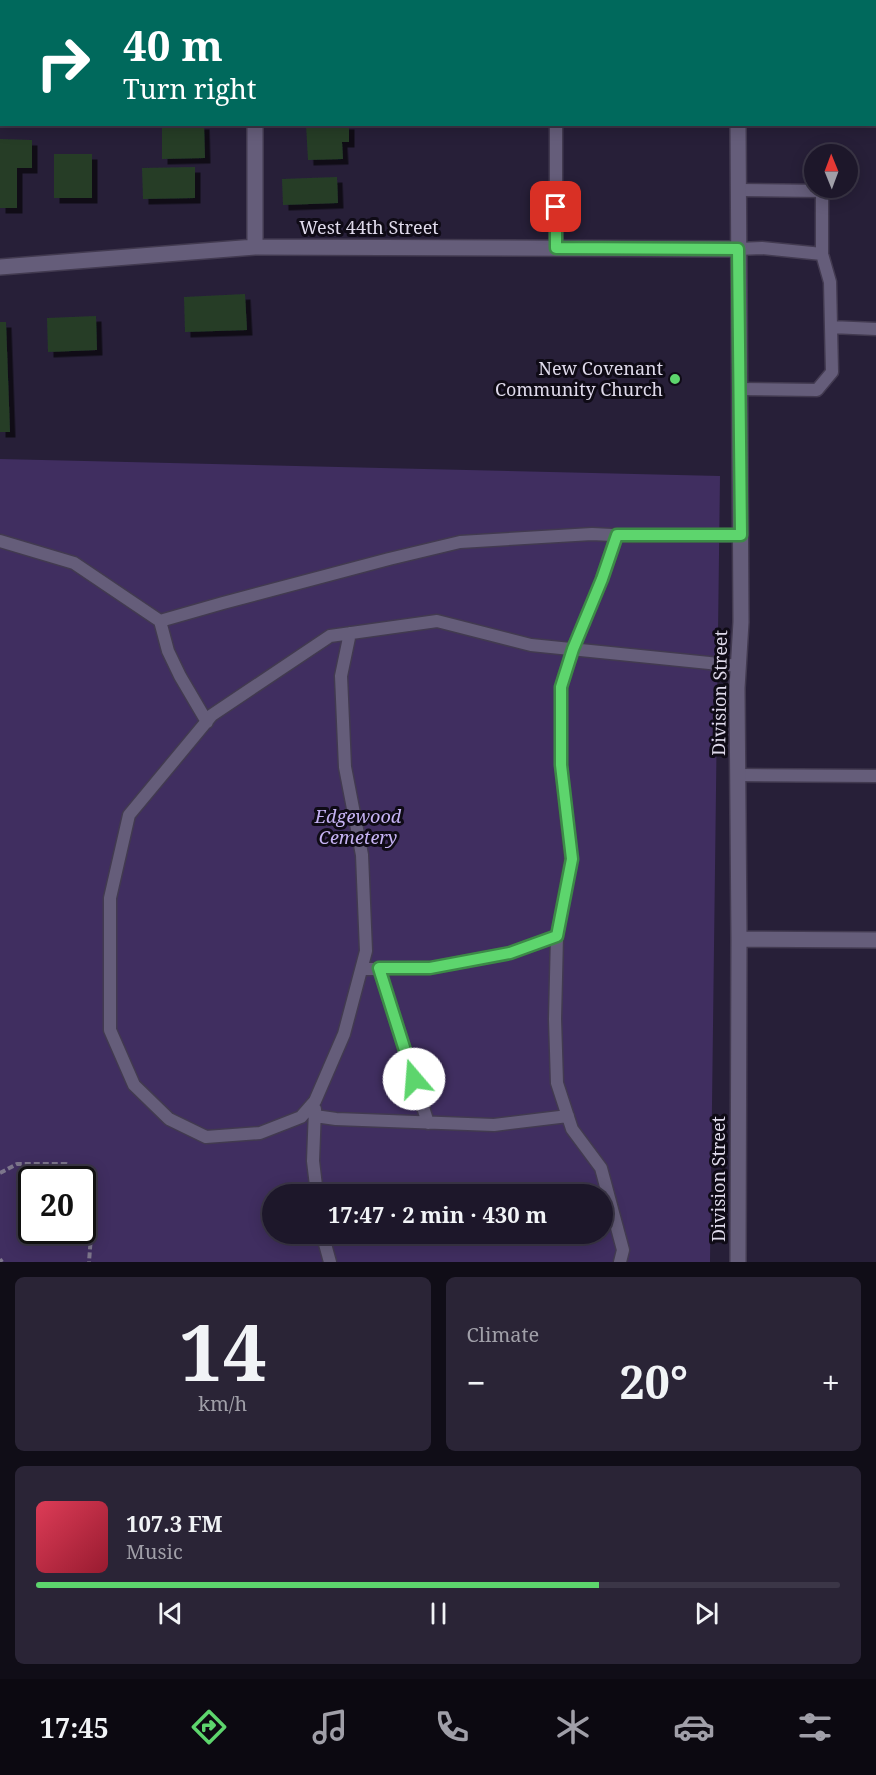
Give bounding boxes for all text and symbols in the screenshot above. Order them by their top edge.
text: 40 m [123,16,223,73]
icon: right [24,24,102,102]
text: Turn right [123,70,256,107]
north arrow [804,144,858,198]
map controls [804,144,858,198]
pin [530,181,581,232]
icon: arrive [539,190,572,223]
street label: West 44th Street [299,215,439,239]
place label: New Covenant Community Church [495,356,663,401]
marker: New Covenant Community Church [668,372,682,386]
street label: Division Street [706,630,732,756]
park label: Edgewood Cemetery [314,804,402,849]
position arrow [382,1047,446,1111]
street label: Division Street [706,1116,730,1242]
speed limit sign: 20 [18,1166,96,1244]
text: 17:47 · 2 min · 430 m [328,1199,547,1229]
text: 14 [179,1298,267,1404]
text: Climate [467,1321,539,1348]
text: 20° [619,1351,688,1412]
text: − [467,1360,486,1405]
text: + [822,1360,840,1405]
text: km/h [198,1390,247,1417]
text: 107.3 FM [126,1508,223,1538]
text: Music [126,1538,183,1565]
icon: previous [154,1597,187,1630]
icon: pause [422,1597,455,1630]
icon: next [690,1597,723,1630]
icon: directions [188,1706,230,1748]
icon: music [309,1706,351,1748]
icon: phone [431,1706,473,1748]
icon: climate [552,1706,594,1748]
icon: car [673,1706,715,1748]
icon: filters [794,1706,836,1748]
text: 17:45 [40,1709,109,1746]

